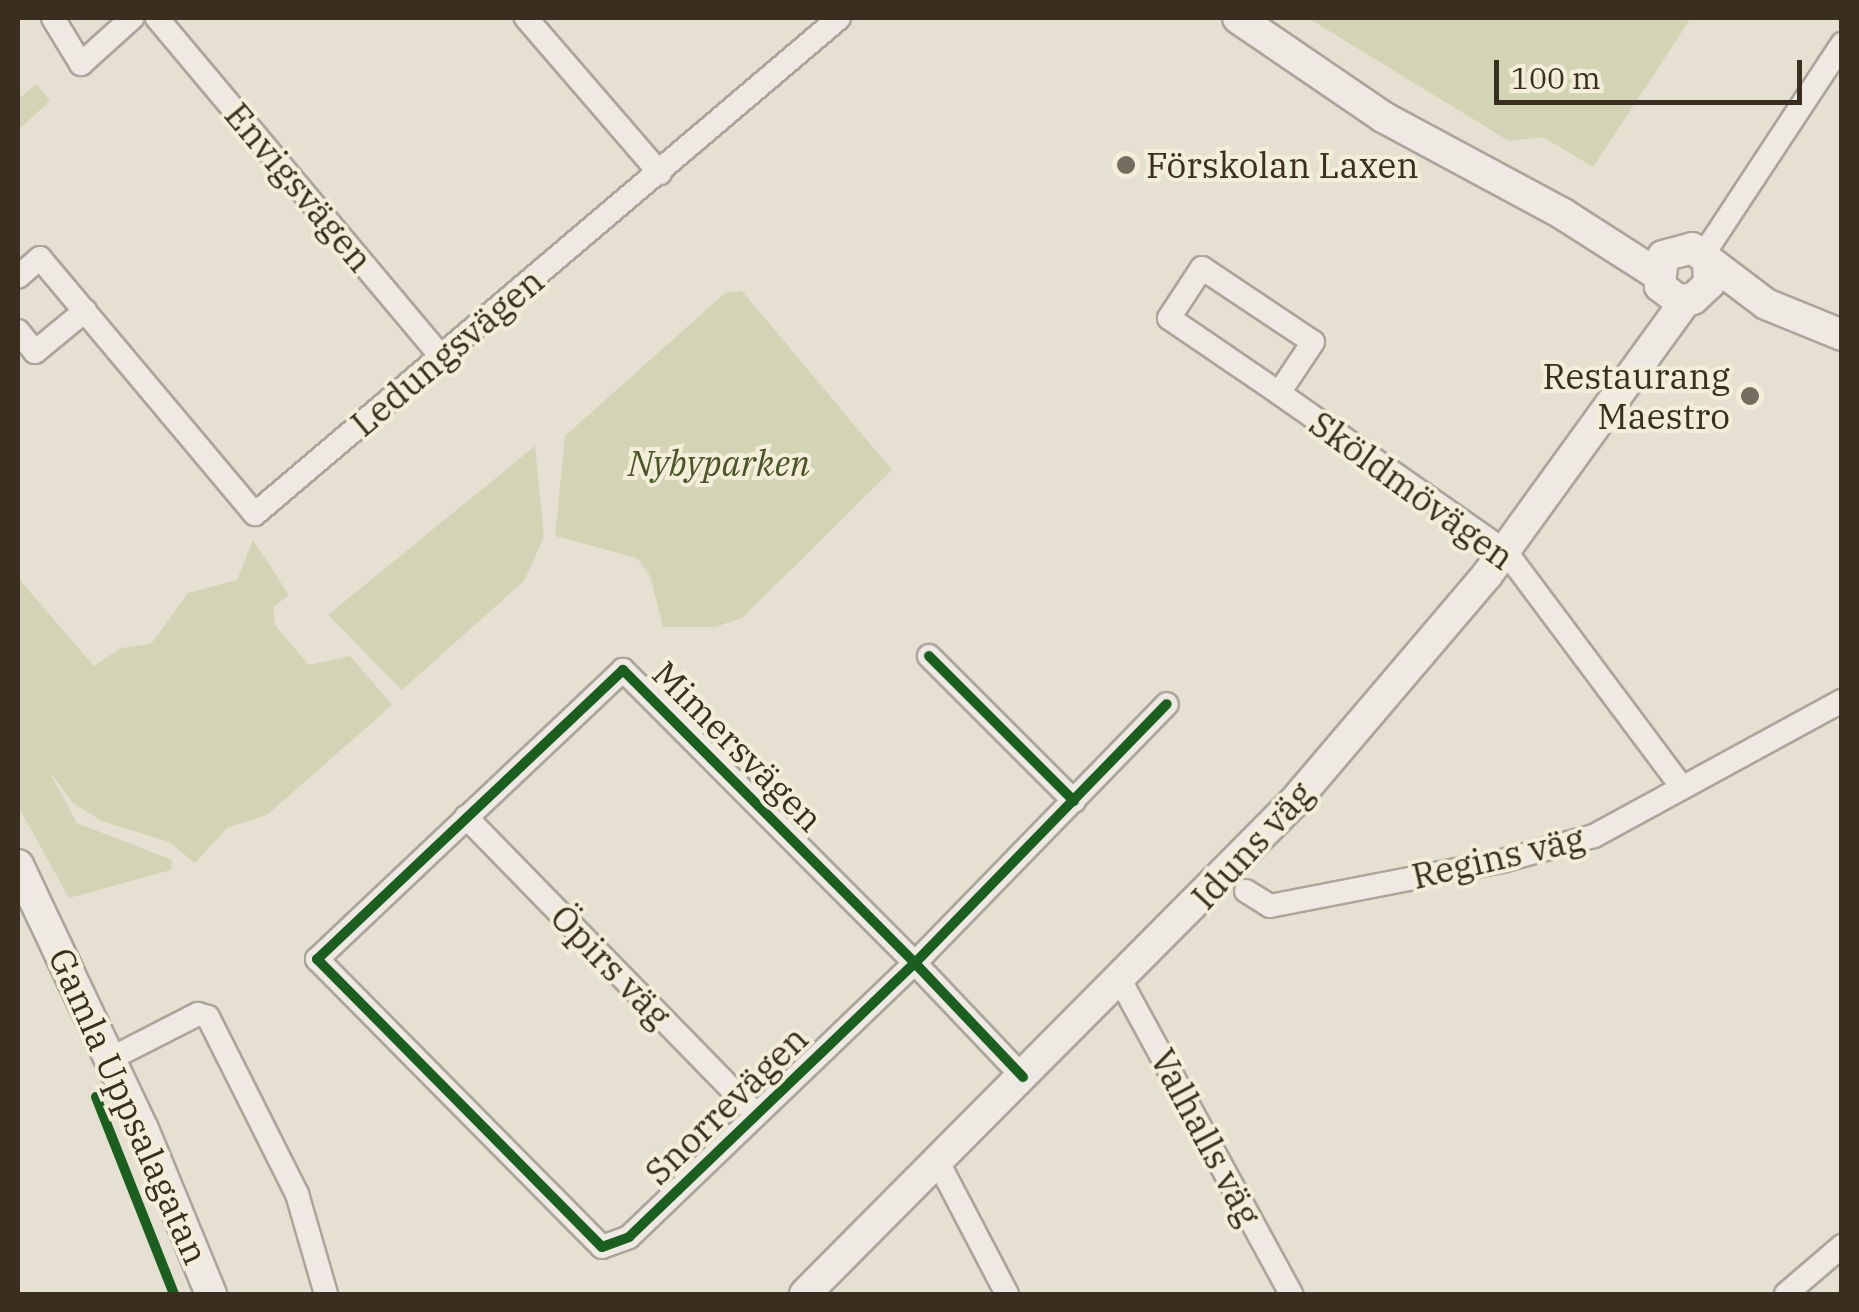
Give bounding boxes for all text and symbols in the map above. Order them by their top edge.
scale bar [1499,40,1806,102]
text: 100 m [1511,58,1601,97]
street label: Envigsvägen [216,94,382,280]
place label: Förskolan Laxen [1146,144,1419,186]
marker: Förskolan Laxen [1115,154,1137,176]
street label: Ledungsvägen [342,259,552,445]
place label: Restaurang Maestro [1542,355,1730,437]
marker: Restaurang Maestro [1739,385,1761,407]
street label: Sköldmövägen [1302,402,1522,578]
park label: Nybyparken [628,442,810,484]
street label: Mimersvägen [644,652,832,840]
street label: Iduns väg [1182,773,1322,917]
street label: Regins väg [1408,817,1588,897]
street label: Öpirs väg [542,896,680,1036]
street label: Gamla Uppsalagatan [40,941,218,1271]
street label: Snorrevägen [636,1017,816,1193]
street label: Valhalls väg [1142,1042,1270,1232]

